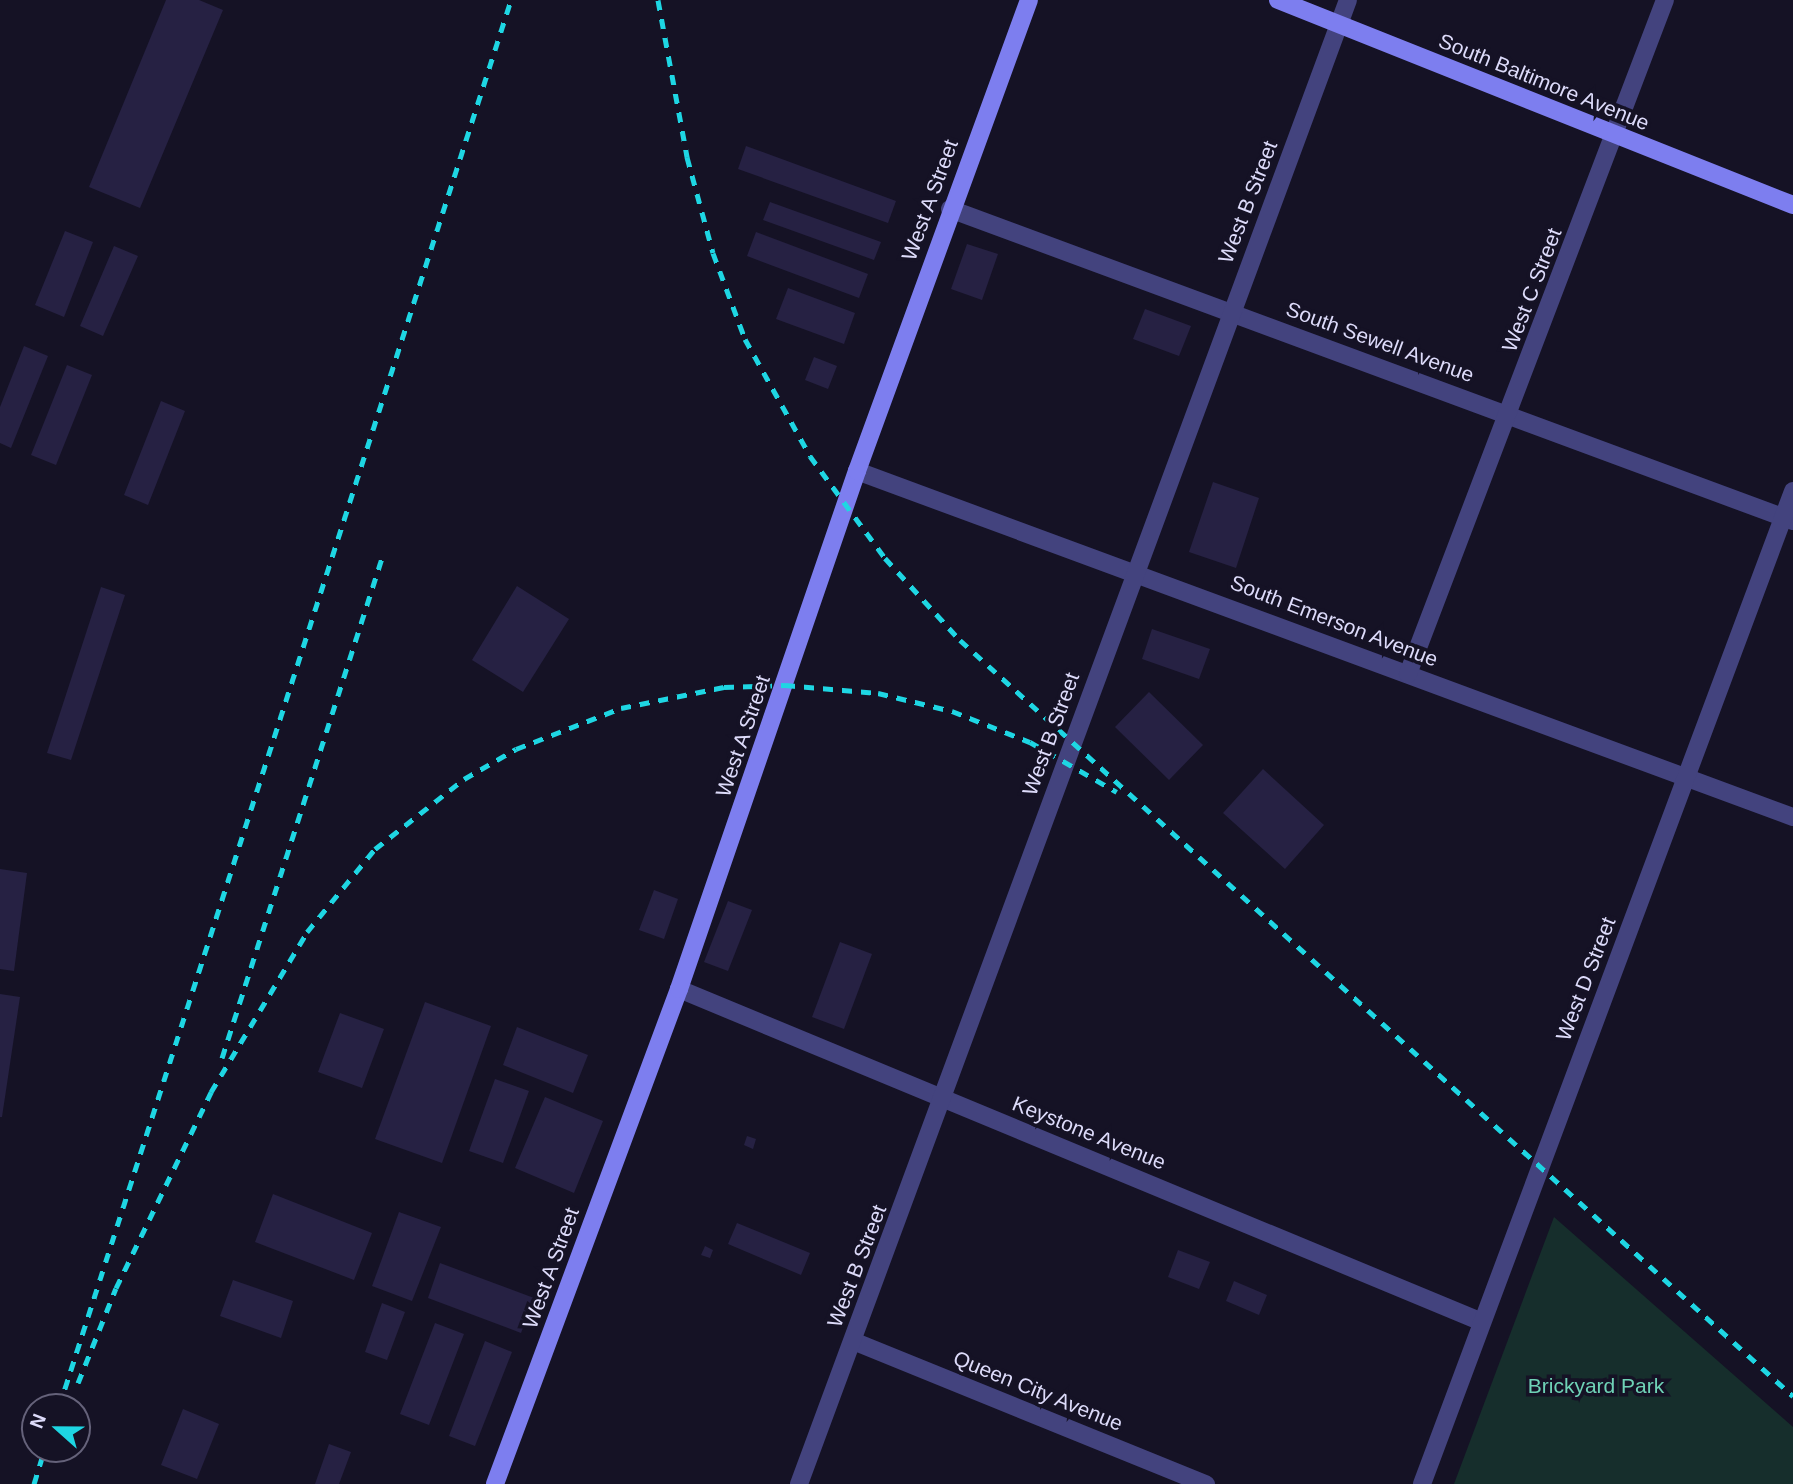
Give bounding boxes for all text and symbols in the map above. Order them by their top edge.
street label: South Baltimore Avenue [1434,28,1654,136]
street label: West A Street [896,135,964,265]
street label: West B Street [1213,137,1283,267]
street label: West C Street [1497,225,1567,355]
street label: South Sewell Avenue [1282,296,1478,388]
street label: South Emerson Avenue [1226,570,1442,672]
street label: West B Street [1017,669,1085,799]
street label: West A Street [710,671,776,801]
street label: West D Street [1551,914,1621,1044]
street label: Keystone Avenue [1008,1091,1170,1175]
street label: West B Street [822,1201,892,1331]
street label: West A Street [517,1203,585,1333]
street label: Queen City Avenue [949,1345,1127,1437]
park label: Brickyard Park [1528,1373,1664,1399]
north arrow [21,1393,91,1463]
text: N [26,1411,50,1431]

